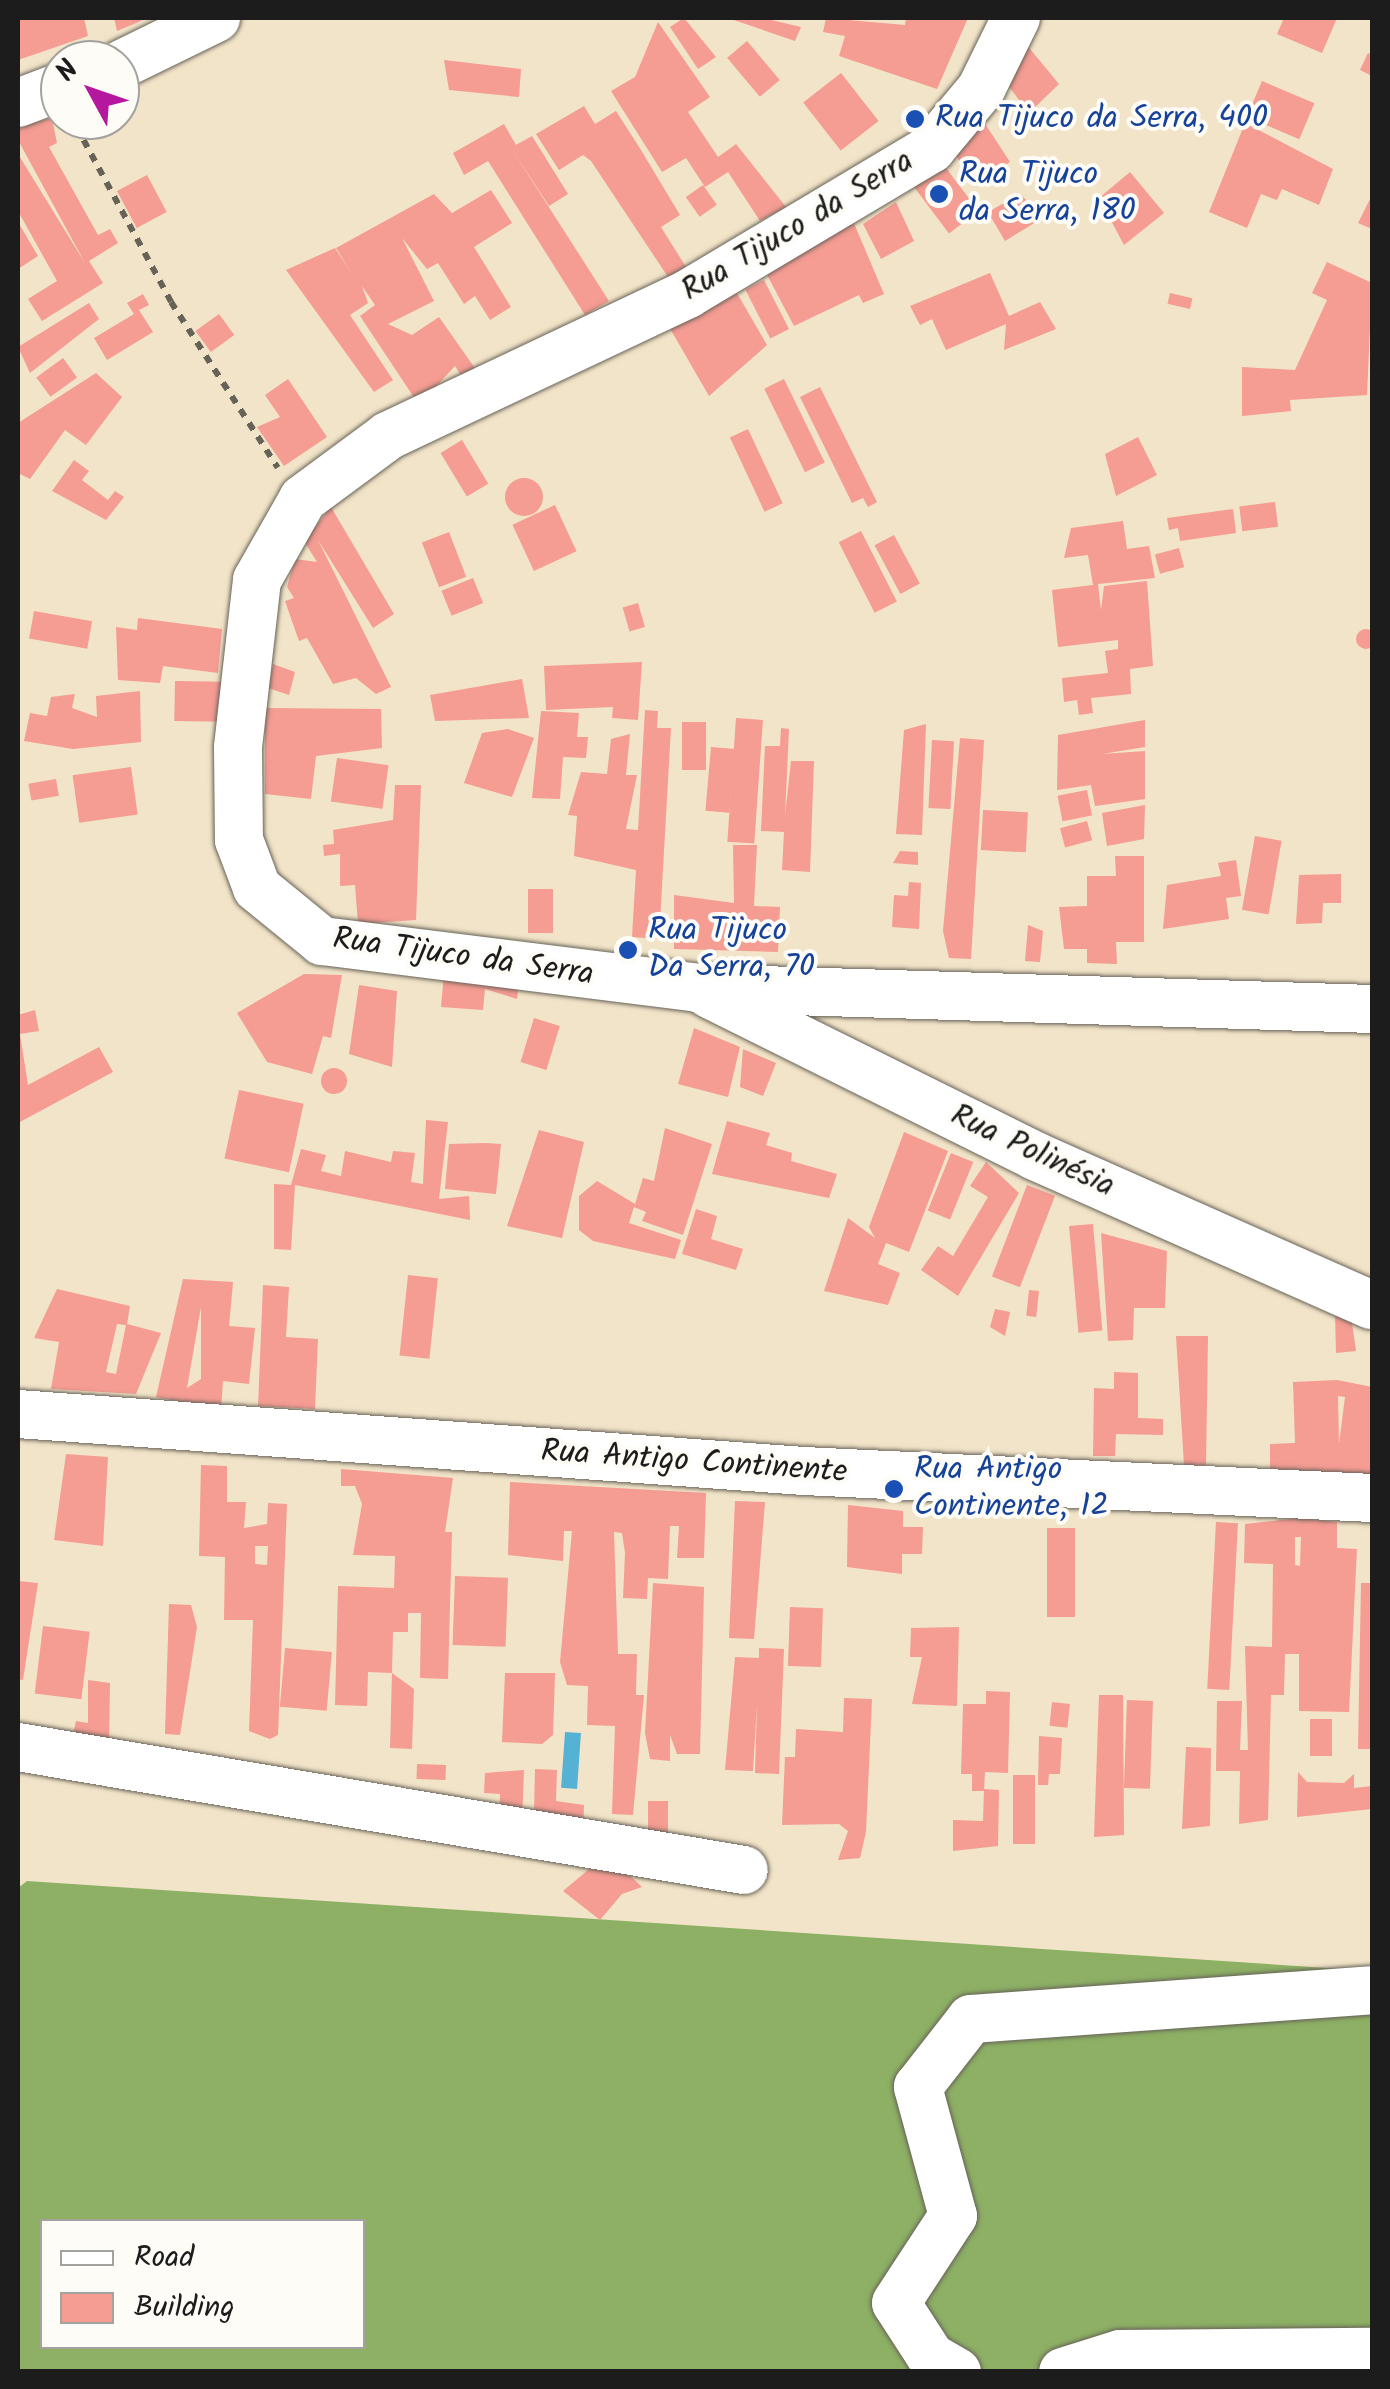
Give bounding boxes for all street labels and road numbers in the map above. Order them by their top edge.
street label: Rua Tijuco da Serra [675,143,921,311]
street label: Rua Tijuco da Serra [330,921,596,995]
street label: Rua Polinésia [944,1097,1120,1207]
street label: Rua Antigo Continente [540,1433,848,1493]

